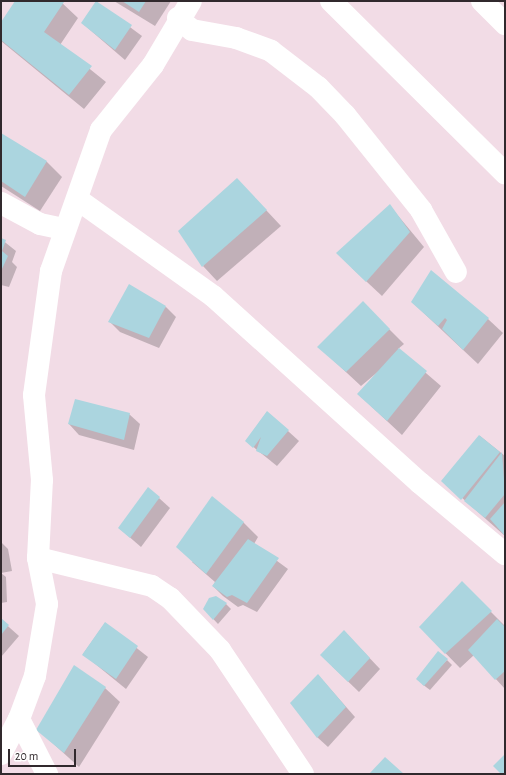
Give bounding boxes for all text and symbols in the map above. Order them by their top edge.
scale bar [10,741,78,767]
text: 20 m [15,750,38,762]

